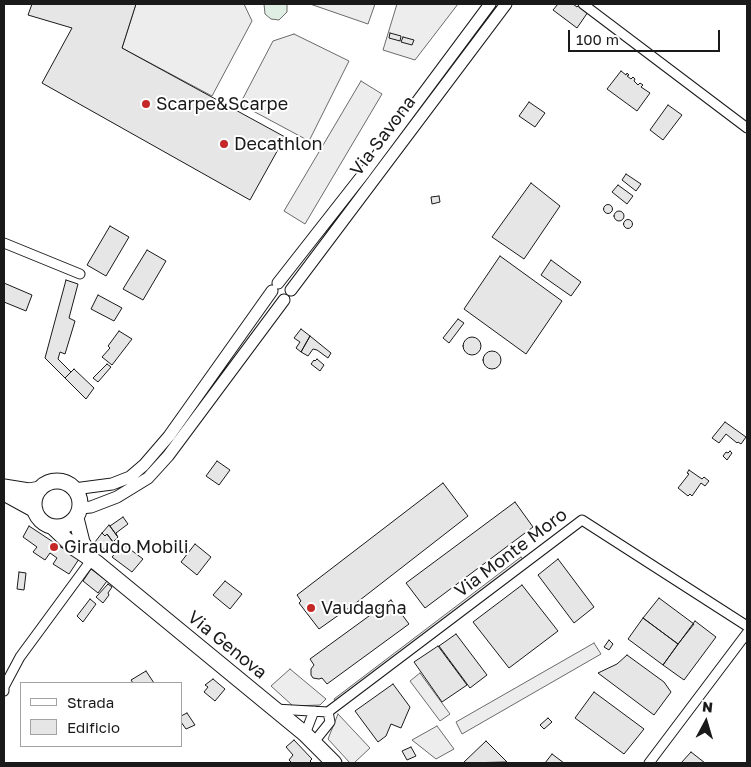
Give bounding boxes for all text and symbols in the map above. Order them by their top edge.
scale bar [571,20,724,52]
text: 100 m [576,30,619,48]
street label: Via Savona [346,92,420,180]
place label: Scarpe&Scarpe [156,93,288,115]
marker: Scarpe&Scarpe [140,98,152,110]
place label: Decathlon [234,133,323,155]
marker: Decathlon [218,138,230,150]
street label: Via Monte Moro [451,504,571,602]
place label: Giraudo Mobili [64,536,189,558]
marker: Giraudo Mobili [48,541,60,553]
place label: Vaudagna [321,597,407,619]
marker: Vaudagna [305,602,317,614]
street label: Via Genova [183,606,271,684]
legend [20,682,182,747]
text: Strada [67,693,114,711]
north arrow [681,697,731,747]
text: N [701,698,714,716]
text: Edificio [67,718,120,736]

